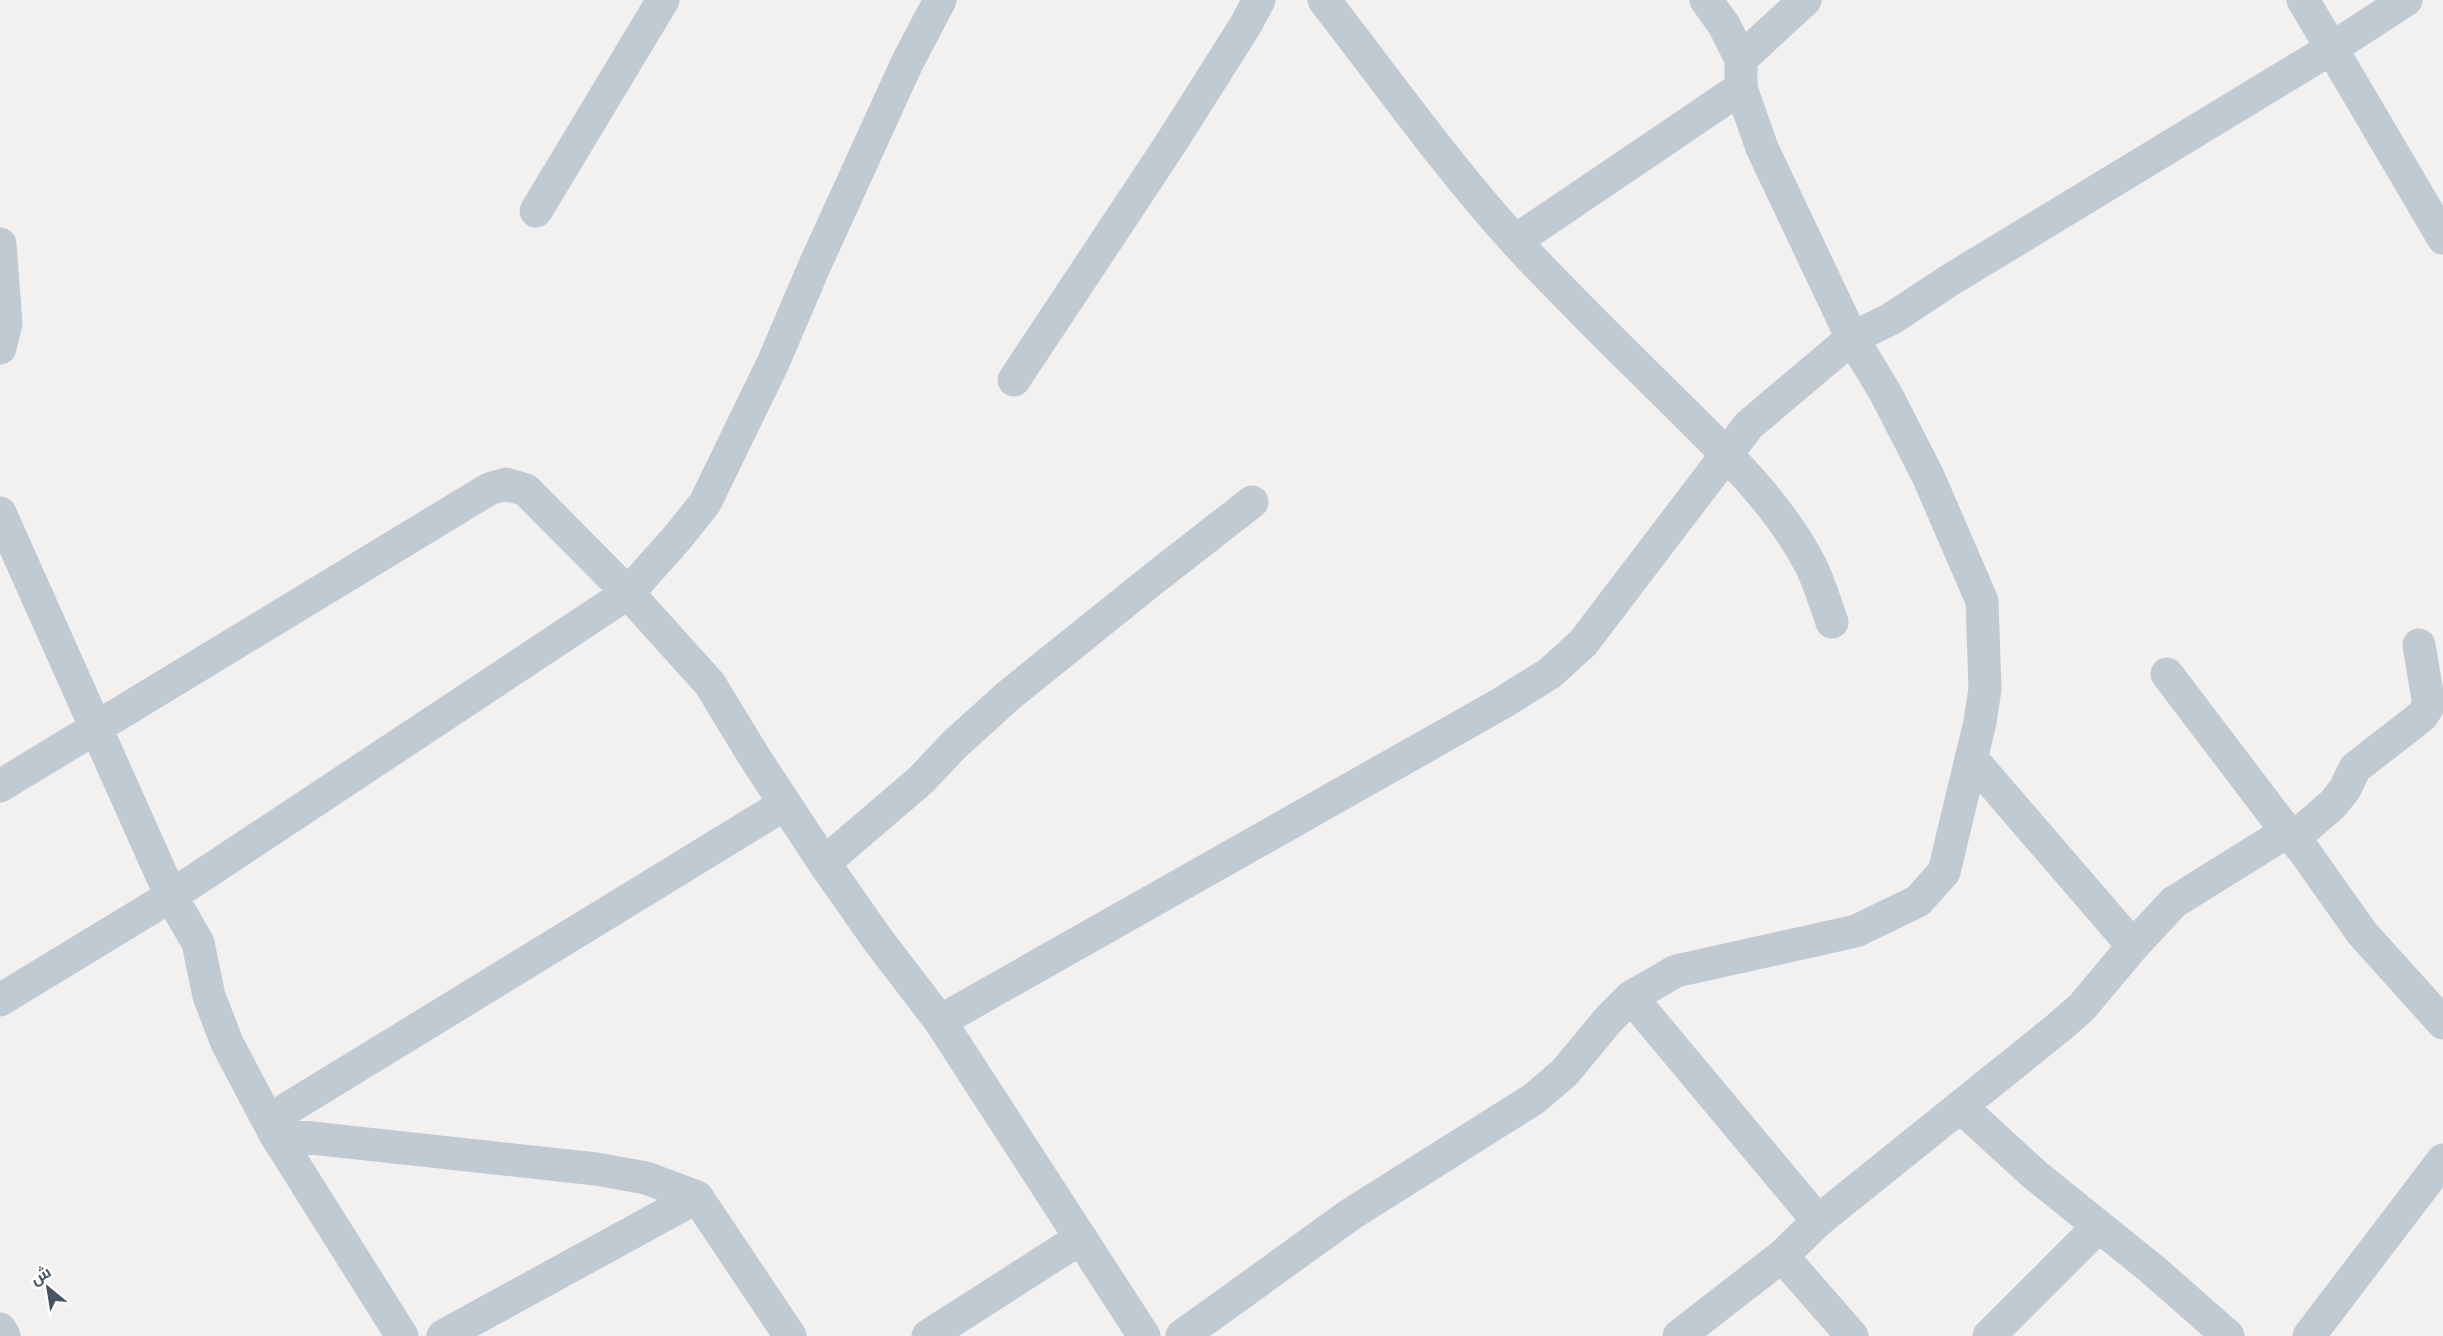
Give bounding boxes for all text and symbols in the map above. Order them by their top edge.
north arrow [18,1258,78,1318]
text: ش [26,1259,55,1291]

